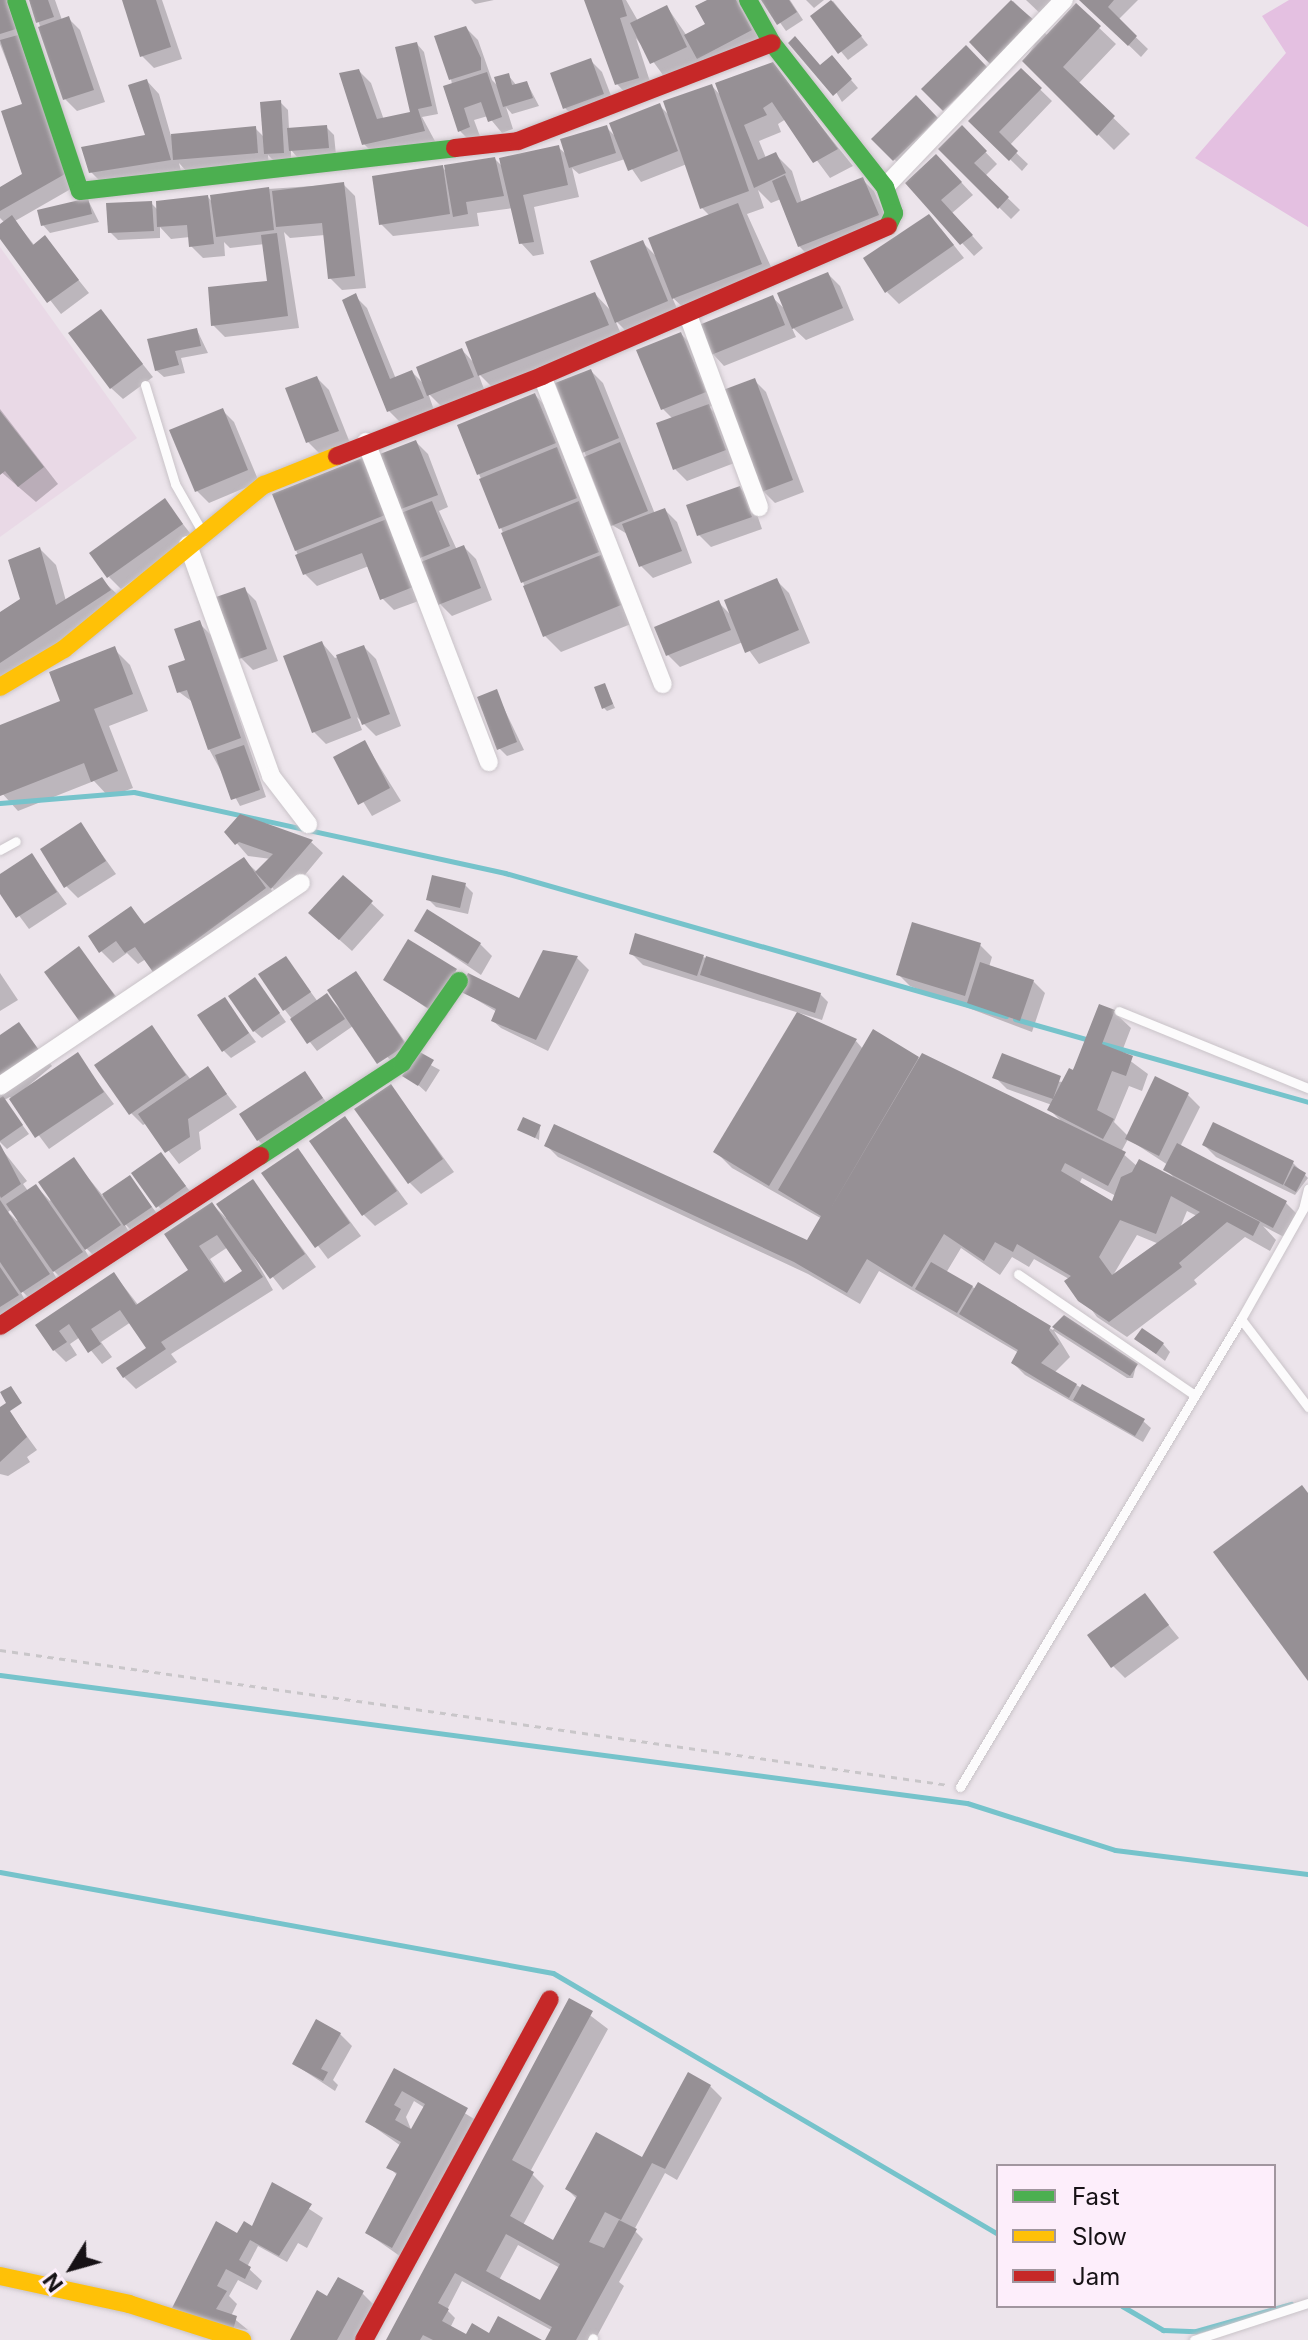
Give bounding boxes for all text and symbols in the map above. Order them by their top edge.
legend [996,2164,1276,2308]
text: Fast [1072,2182,1120,2211]
text: Slow [1072,2222,1127,2251]
north arrow [32,2228,112,2308]
text: Jam [1072,2262,1120,2291]
text: N [37,2268,68,2297]

